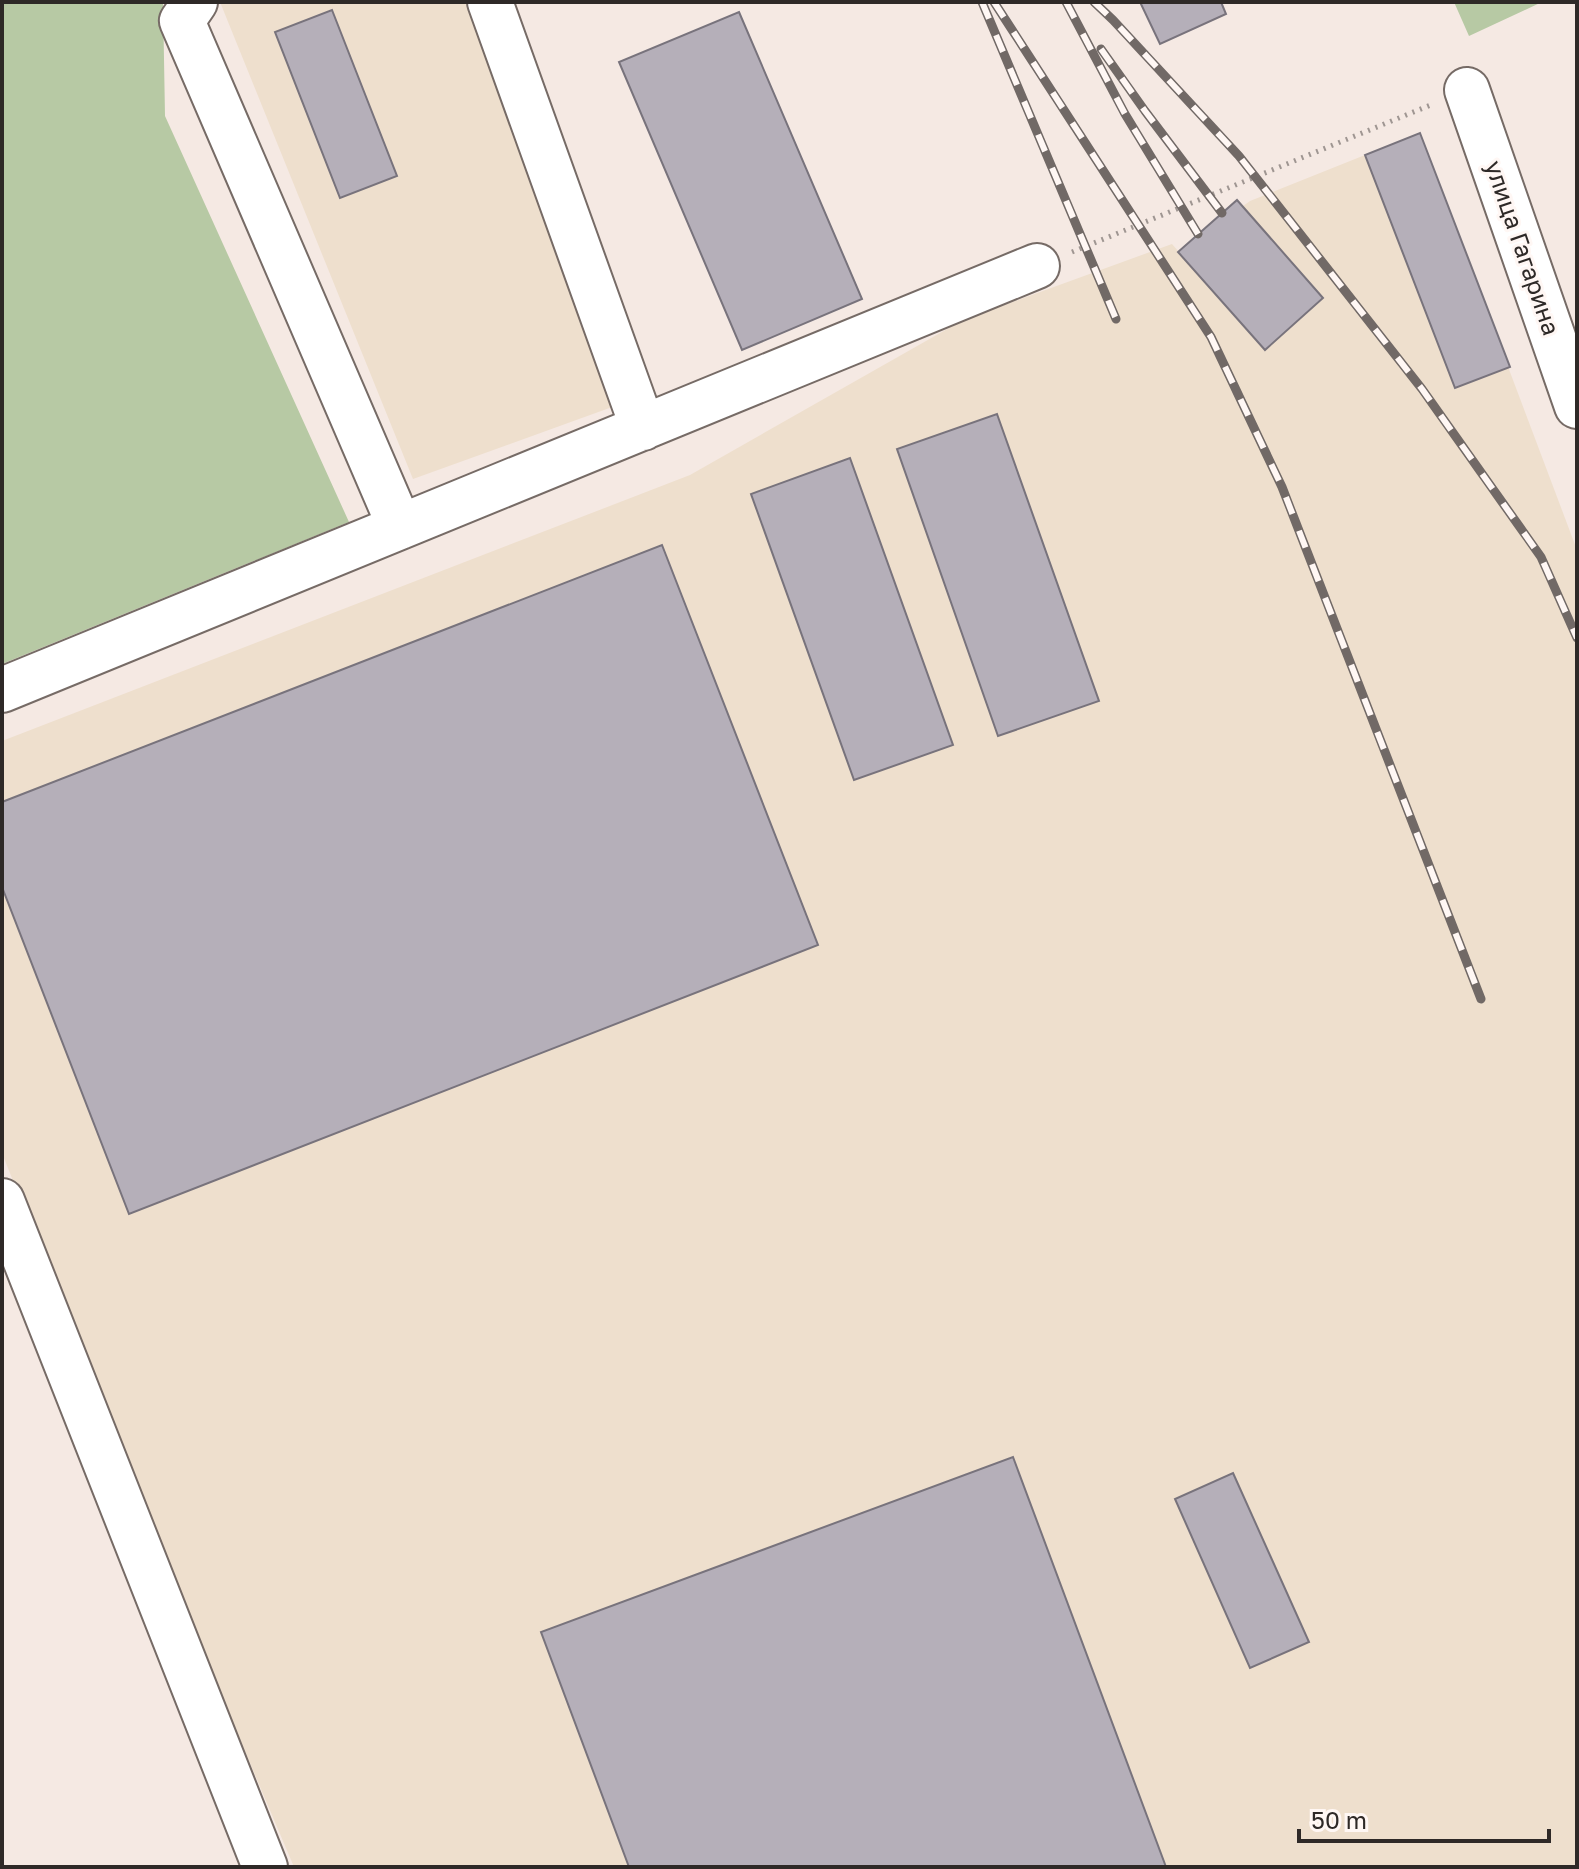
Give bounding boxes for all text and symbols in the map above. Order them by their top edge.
street label: улица Гагарина [1480,156,1567,339]
scale bar [1299,1793,1549,1843]
text: 50 m [1311,1805,1367,1834]

